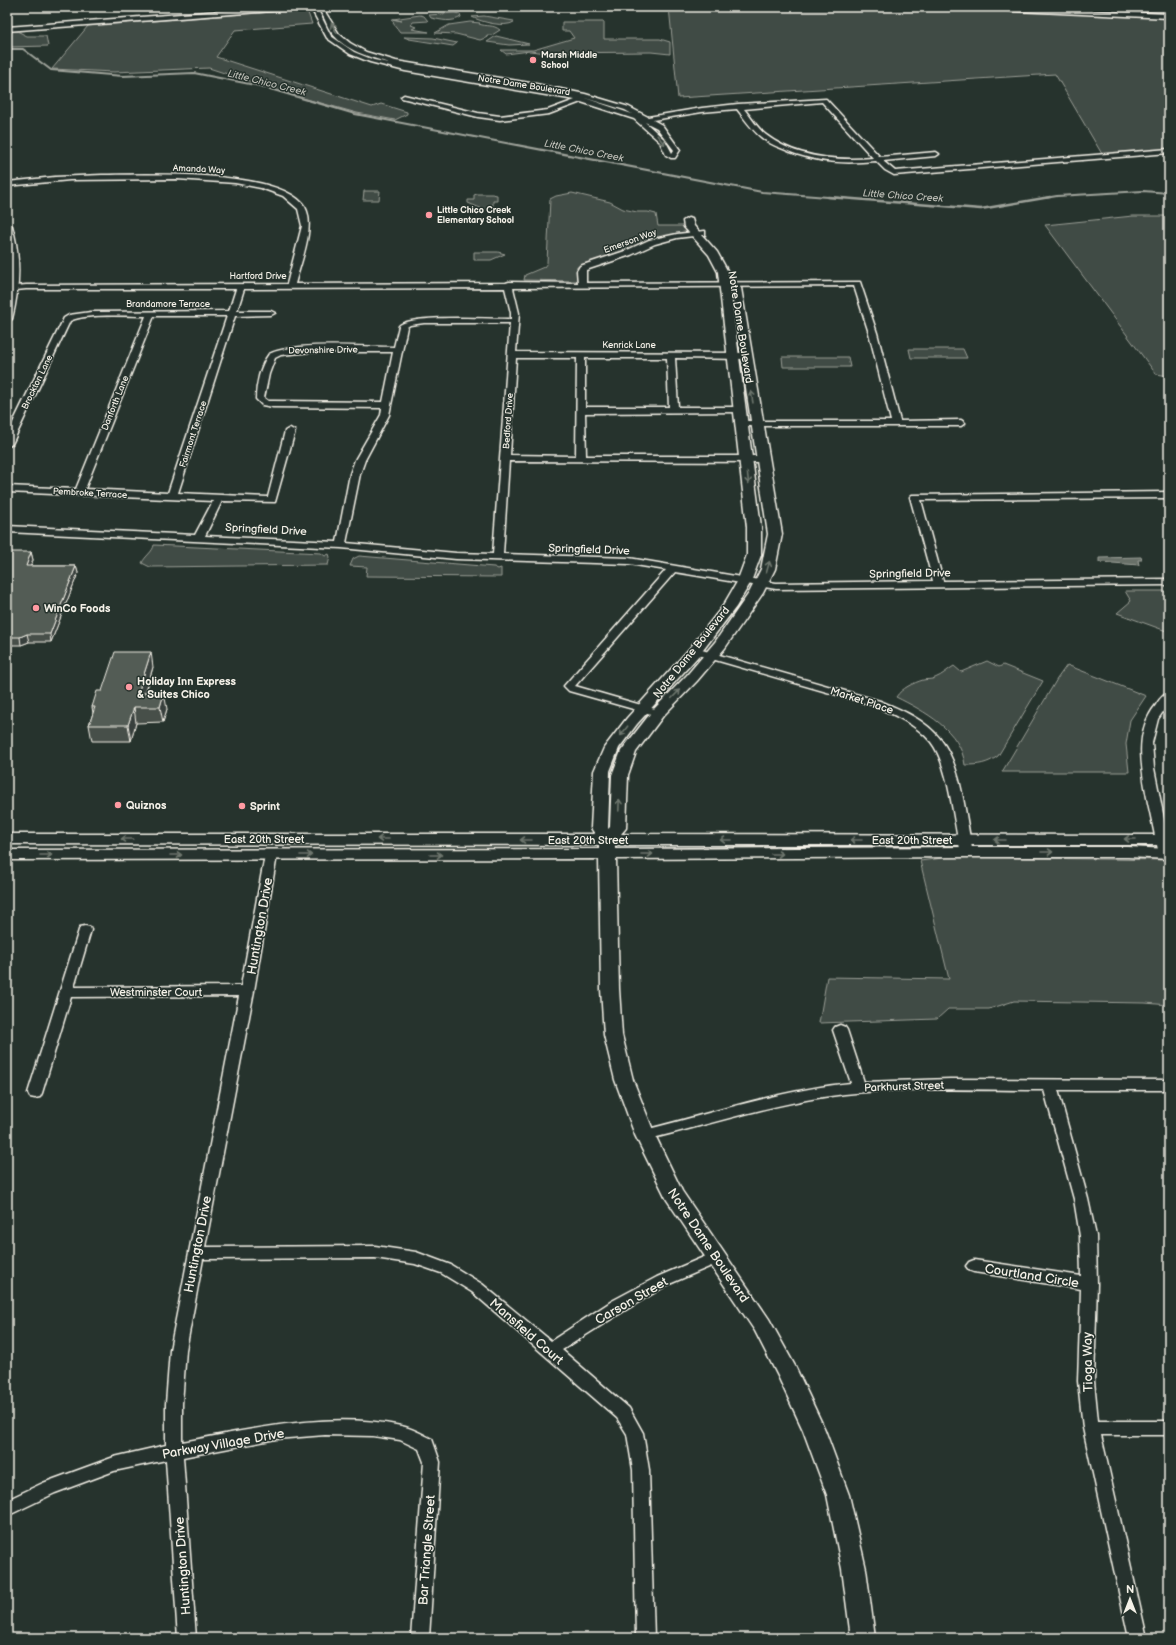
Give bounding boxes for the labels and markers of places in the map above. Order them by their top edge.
place label: Marsh Middle School [541,50,597,71]
marker: Marsh Middle School [528,55,538,65]
place label: Little Chico Creek Elementary School [437,205,514,226]
marker: Little Chico Creek Elementary School [424,210,434,220]
place label: WinCo Foods [44,602,111,615]
marker: WinCo Foods [31,603,41,613]
place label: Holiday Inn Express & Suites Chico [137,675,236,701]
marker: Holiday Inn Express & Suites Chico [124,682,134,692]
place label: Quiznos [126,799,167,812]
marker: Quiznos [113,800,123,810]
place label: Sprint [250,800,280,813]
marker: Sprint [237,801,247,811]

